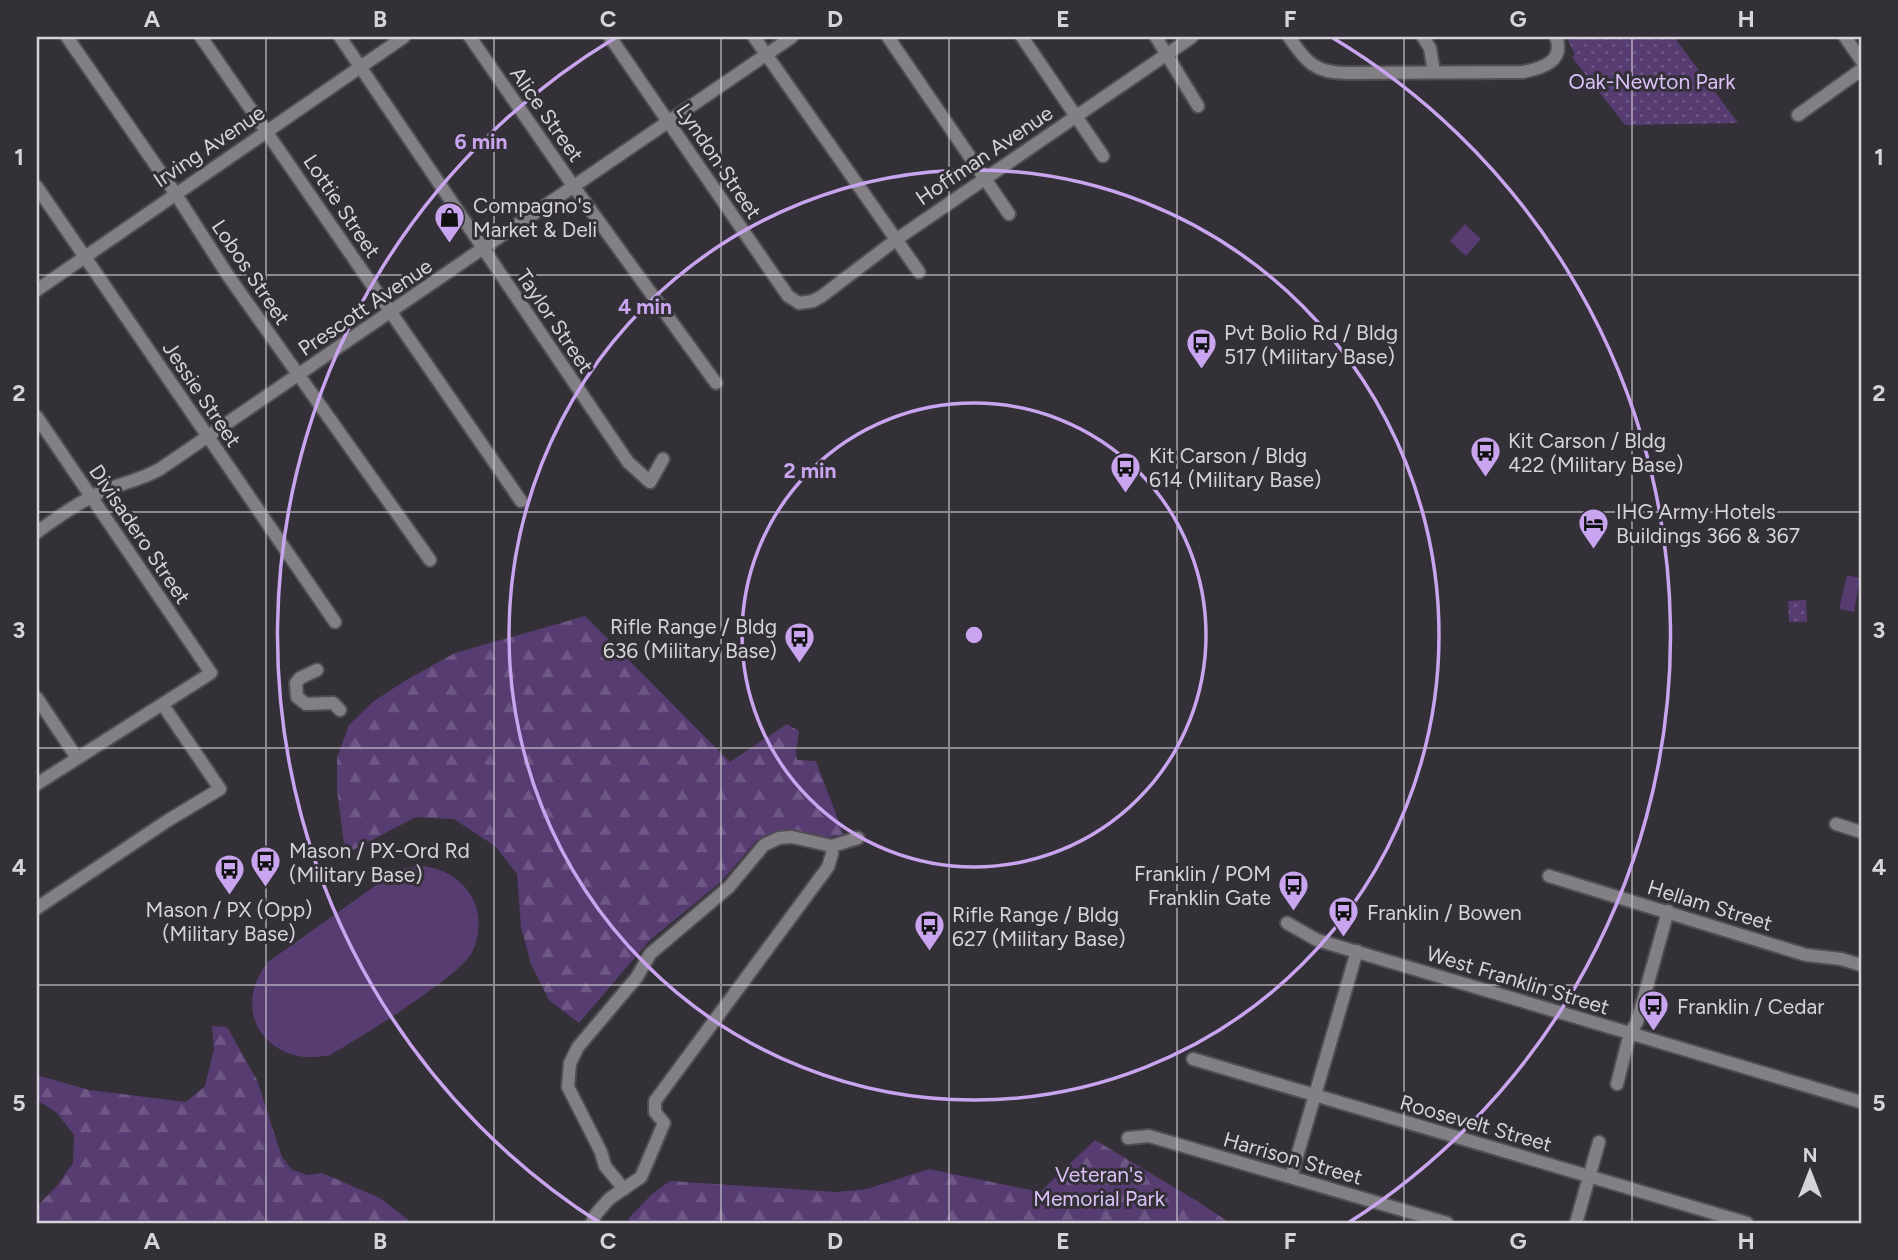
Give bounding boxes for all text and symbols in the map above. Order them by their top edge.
text: A [144,5,161,33]
text: B [373,5,387,33]
text: C [600,5,617,33]
text: D [827,5,843,33]
text: E [1056,5,1070,33]
text: F [1284,5,1297,33]
text: G [1509,5,1527,33]
text: H [1737,5,1755,33]
street label: Alice Street [505,62,589,166]
park label: Oak-Newton Park [1569,69,1736,94]
street label: Lyndon Street [671,99,767,223]
street label: Irving Avenue [149,100,269,192]
street label: Hoffman Avenue [911,100,1057,210]
text: 6 min [455,129,507,154]
text: 1 [14,143,24,171]
text: 1 [1874,143,1884,171]
street label: Lottie Street [298,150,386,262]
place label: Compagno's Market & Deli [473,193,597,242]
shop icon: Compagno's Market & Deli [433,200,467,244]
street label: Lobos Street [207,215,295,329]
street label: Prescott Avenue [293,253,437,361]
street label: Taylor Street [511,264,599,378]
text: 4 min [618,294,672,319]
place label: Pvt Bolio Rd / Bldg 517 (Military Base) [1224,320,1398,369]
bus stop icon: Pvt Bolio Rd / Bldg 517 (Military Base) [1184,327,1218,371]
street label: Jessie Street [157,336,247,452]
text: 2 [12,379,26,407]
text: 2 [1872,379,1886,407]
place label: Kit Carson / Bldg 422 (Military Base) [1508,428,1683,477]
bus stop icon: Kit Carson / Bldg 422 (Military Base) [1468,435,1502,479]
place label: Kit Carson / Bldg 614 (Military Base) [1149,443,1321,492]
bus stop icon: Kit Carson / Bldg 614 (Military Base) [1109,450,1143,494]
text: 2 min [784,458,836,483]
street label: Divisadero Street [84,460,196,608]
place label: IHG Army Hotels Buildings 366 & 367 [1616,499,1800,548]
hotel icon: IHG Army Hotels Buildings 366 & 367 [1576,506,1610,550]
place label: Rifle Range / Bldg 636 (Military Base) [603,614,777,663]
text: 3 [13,616,25,644]
text: 3 [1873,616,1885,644]
bus stop icon: Rifle Range / Bldg 636 (Military Base) [783,621,817,665]
centre of rings [962,623,986,647]
place label: Mason / PX-Ord Rd (Military Base) [289,838,470,887]
bus stop icon: Mason / PX-Ord Rd (Military Base) [249,845,283,889]
bus stop icon: Mason / PX (Opp) (Military Base) [212,852,246,896]
text: 4 [12,853,26,881]
text: 4 [1872,853,1886,881]
place label: Franklin / POM Franklin Gate [1134,861,1271,910]
bus stop icon: Franklin / POM Franklin Gate [1277,868,1311,912]
street label: Hellam Street [1645,874,1775,936]
bus stop icon: Franklin / Bowen [1327,895,1361,939]
place label: Mason / PX (Opp) (Military Base) [146,897,312,946]
place label: Franklin / Bowen [1367,900,1522,925]
place label: Rifle Range / Bldg 627 (Military Base) [952,902,1126,951]
bus stop icon: Rifle Range / Bldg 627 (Military Base) [912,909,946,953]
street label: West Franklin Street [1424,940,1612,1020]
bus stop icon: Franklin / Cedar [1637,989,1671,1033]
place label: Franklin / Cedar [1677,994,1824,1019]
text: 5 [12,1089,26,1117]
street label: Roosevelt Street [1397,1089,1555,1157]
text: 5 [1872,1089,1886,1117]
street label: Harrison Street [1221,1126,1365,1190]
north arrow [1776,1138,1846,1208]
text: N [1803,1144,1817,1167]
park label: Veteran's Memorial Park [1033,1162,1166,1211]
text: A [144,1227,161,1255]
text: B [373,1227,387,1255]
text: C [600,1227,617,1255]
text: D [827,1227,843,1255]
text: E [1056,1227,1070,1255]
text: F [1284,1227,1297,1255]
text: G [1509,1227,1527,1255]
text: H [1737,1227,1755,1255]

